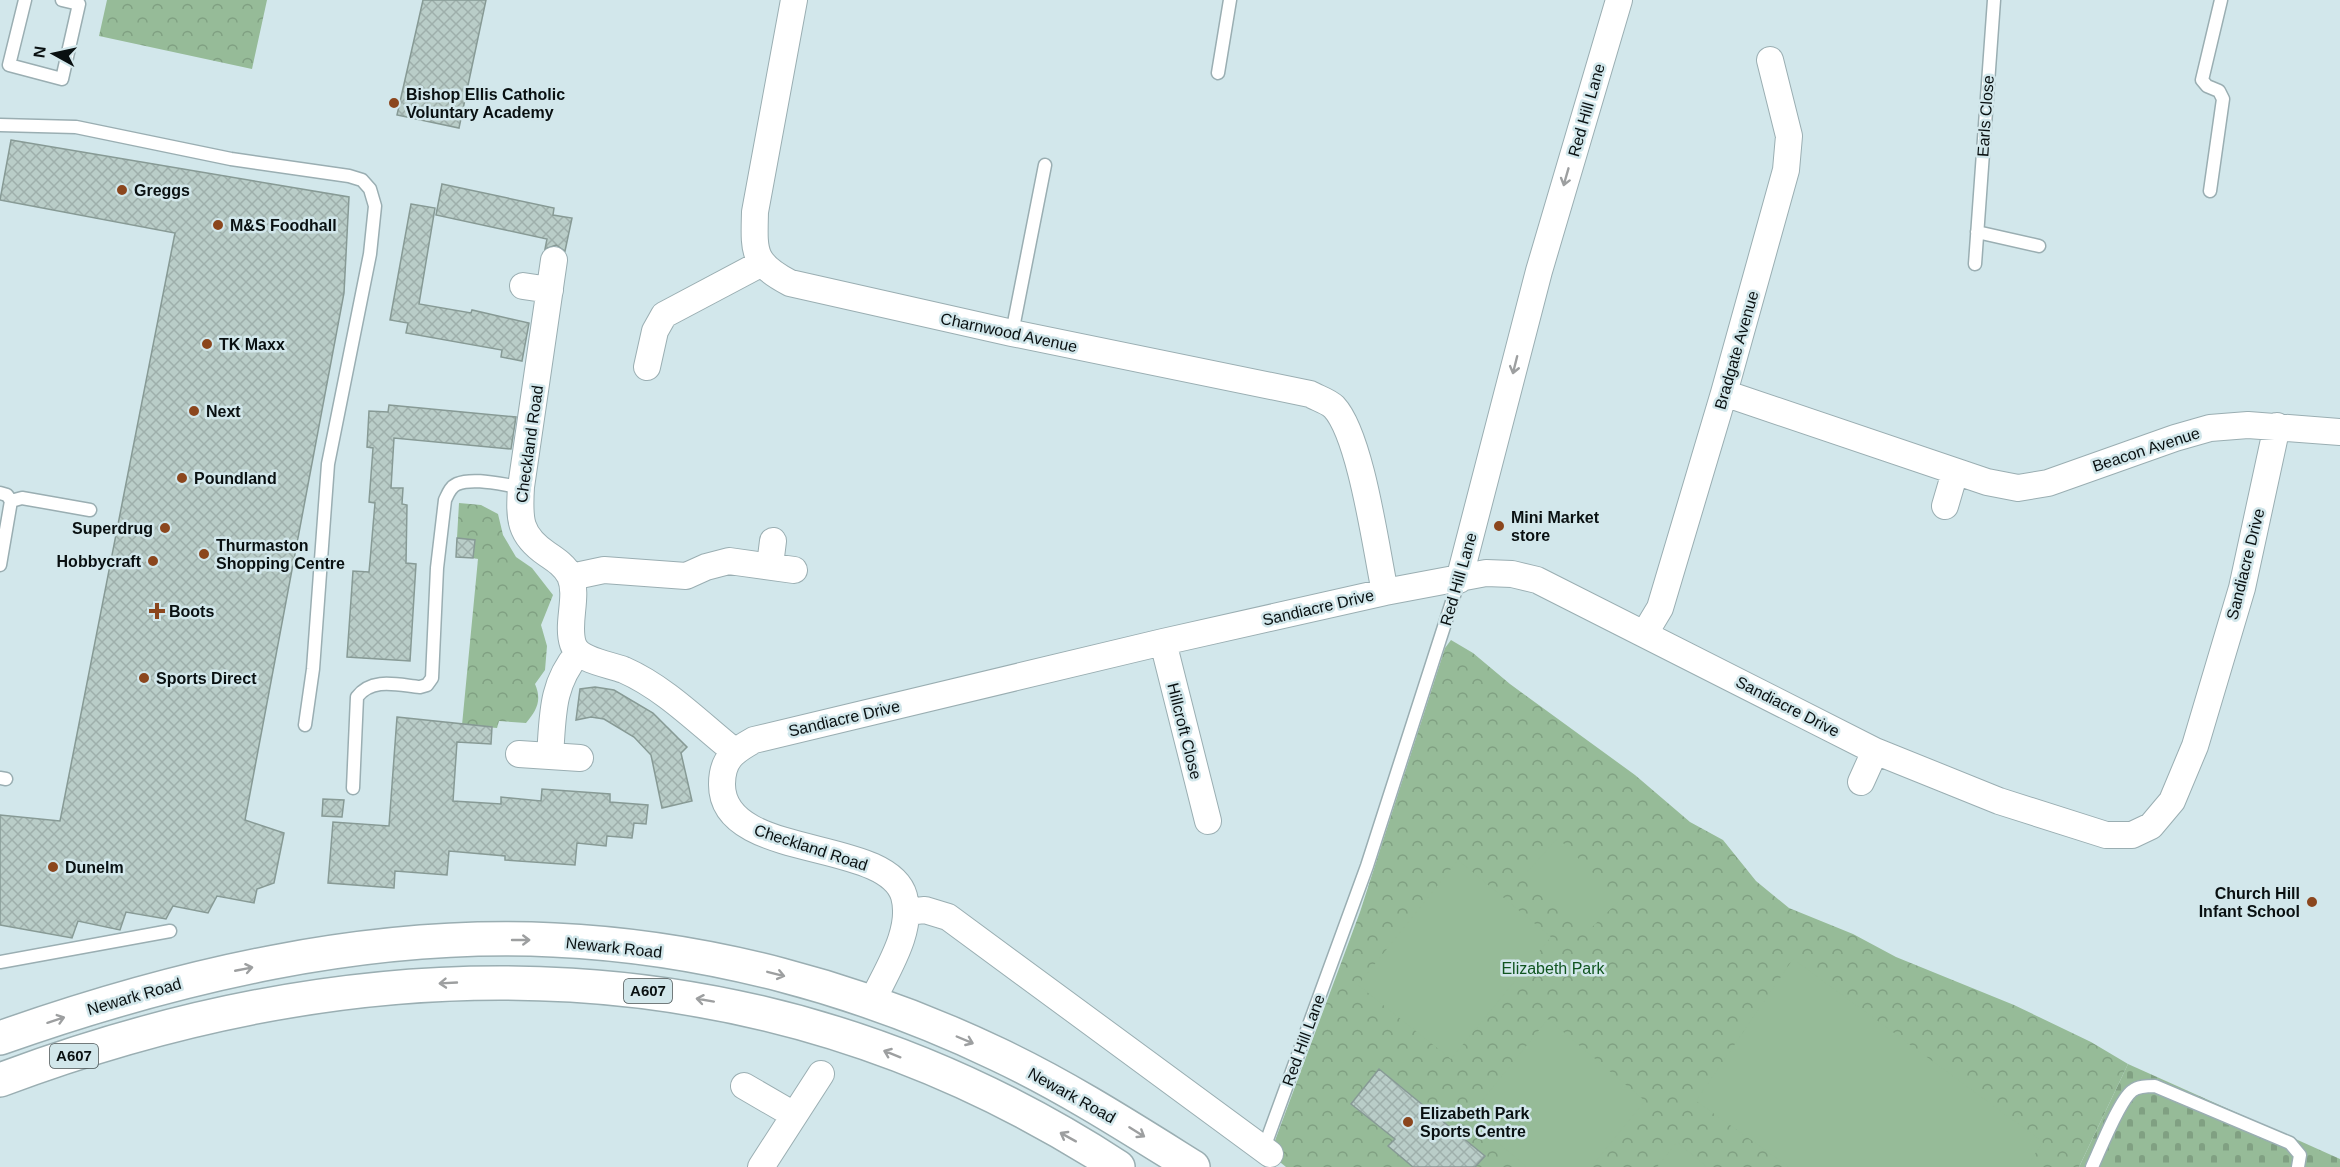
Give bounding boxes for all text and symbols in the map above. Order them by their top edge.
north arrow [24,24,84,84]
text: N [30,45,49,59]
street label: Red Hill Lane [1565,62,1608,159]
street label: Earls Close [1974,75,1997,157]
place label: Bishop Ellis Catholic Voluntary Academy [406,86,565,121]
marker: Bishop Ellis Catholic Voluntary Academy [387,96,401,110]
one-way arrow [1560,167,1571,186]
place label: Greggs [134,182,190,199]
marker: Greggs [115,183,129,197]
place label: M&S Foodhall [230,217,337,234]
marker: M&S Foodhall [211,218,225,232]
street label: Bradgate Avenue [1711,289,1762,411]
street label: Charnwood Avenue [939,310,1079,355]
place label: TK Maxx [219,336,285,353]
marker: TK Maxx [200,337,214,351]
one-way arrow [1508,355,1520,374]
street label: Checkland Road [513,384,546,504]
place label: Next [206,403,241,420]
marker: Next [187,404,201,418]
street label: Beacon Avenue [2090,424,2202,475]
place label: Poundland [194,470,277,487]
marker: Poundland [175,471,189,485]
street label: Sandiacre Drive [2223,507,2268,621]
place label: Mini Market store [1511,509,1600,544]
marker: Mini Market store [1492,519,1506,533]
place label: Superdrug [72,520,153,537]
marker: Superdrug [158,521,172,535]
street label: Red Hill Lane [1437,531,1480,628]
place label: Thurmaston Shopping Centre [216,537,345,572]
marker: Thurmaston Shopping Centre [197,547,211,561]
place label: Hobbycraft [57,553,142,570]
marker: Hobbycraft [146,554,160,568]
street label: Sandiacre Drive [1261,586,1376,629]
place label: Boots [169,603,214,620]
marker: Boots [150,604,164,618]
place label: Sports Direct [156,670,257,687]
marker: Sports Direct [137,671,151,685]
street label: Sandiacre Drive [1733,673,1842,740]
street label: Hillcroft Close [1164,681,1205,781]
street label: Sandiacre Drive [787,697,902,740]
street label: Checkland Road [752,821,870,874]
place label: Dunelm [65,859,124,876]
marker: Dunelm [46,860,60,874]
place label: Church Hill Infant School [2199,885,2300,920]
marker: Church Hill Infant School [2305,895,2319,909]
one-way arrow [510,934,530,946]
street label: Newark Road [565,934,663,961]
park label: Elizabeth Park [1501,960,1606,977]
one-way arrow [233,963,253,974]
one-way arrow [766,969,785,980]
street label: Newark Road [85,975,183,1018]
one-way arrow [439,978,459,989]
road number: A607 [624,979,672,1003]
street label: Red Hill Lane [1279,992,1328,1088]
one-way arrow [696,994,715,1005]
one-way arrow [46,1013,64,1024]
one-way arrow [956,1035,974,1046]
road number: A607 [50,1044,98,1068]
one-way arrow [883,1047,902,1058]
street label: Newark Road [1025,1065,1118,1126]
place label: Elizabeth Park Sports Centre [1420,1105,1529,1140]
marker: Elizabeth Park Sports Centre [1401,1115,1415,1129]
one-way arrow [1128,1126,1145,1138]
one-way arrow [1060,1131,1077,1143]

